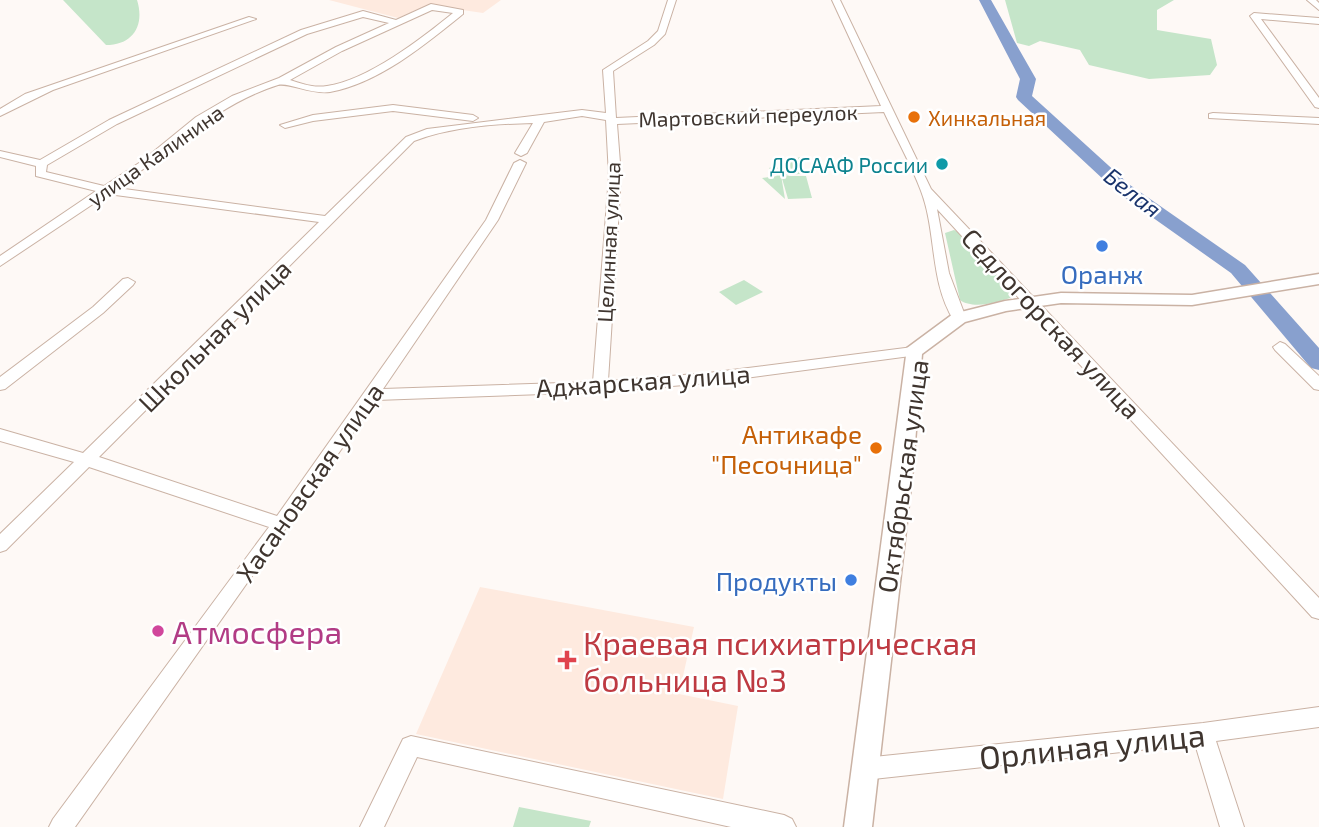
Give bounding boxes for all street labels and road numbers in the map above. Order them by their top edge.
street label: улица Калинина [82,99,228,212]
street label: Мартовский переулок [638,99,858,132]
street label: Целинная улица [591,161,626,323]
street label: Седлогорская улица [955,222,1148,425]
street label: Школьная улица [131,252,297,418]
street label: Аджарская улица [535,357,751,404]
street label: Октябрьская улица [870,357,935,595]
street label: Хасановская улица [229,377,390,588]
street label: Орлиная улица [977,714,1207,777]

